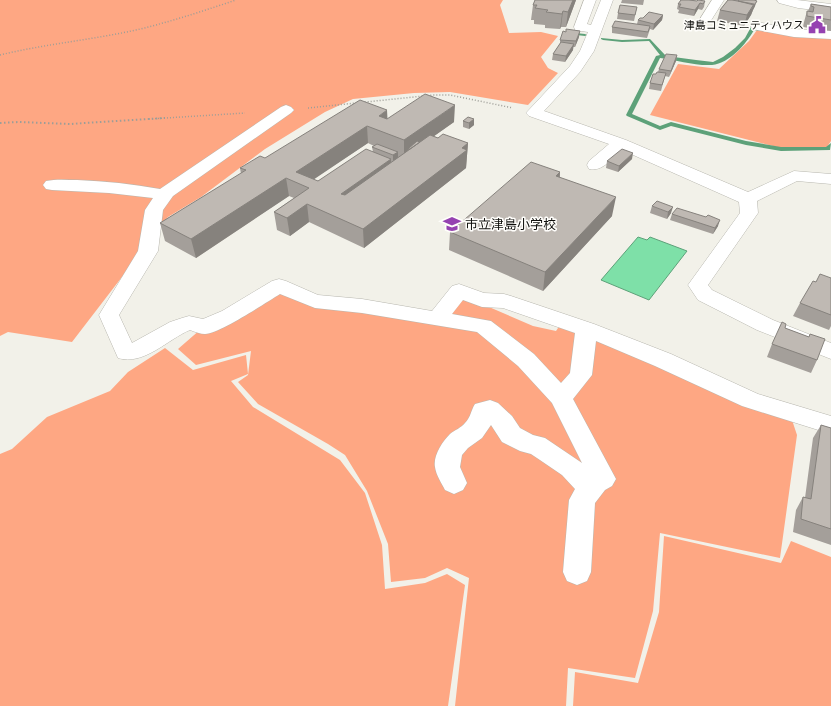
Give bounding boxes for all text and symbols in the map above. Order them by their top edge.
public building icon: 津島コミュニティハウス [807,15,827,35]
place label: 津島コミュニティハウス [684,17,804,32]
school or university icon: 市立津島小学校 [442,214,462,234]
place label: 市立津島小学校 [465,215,556,233]

